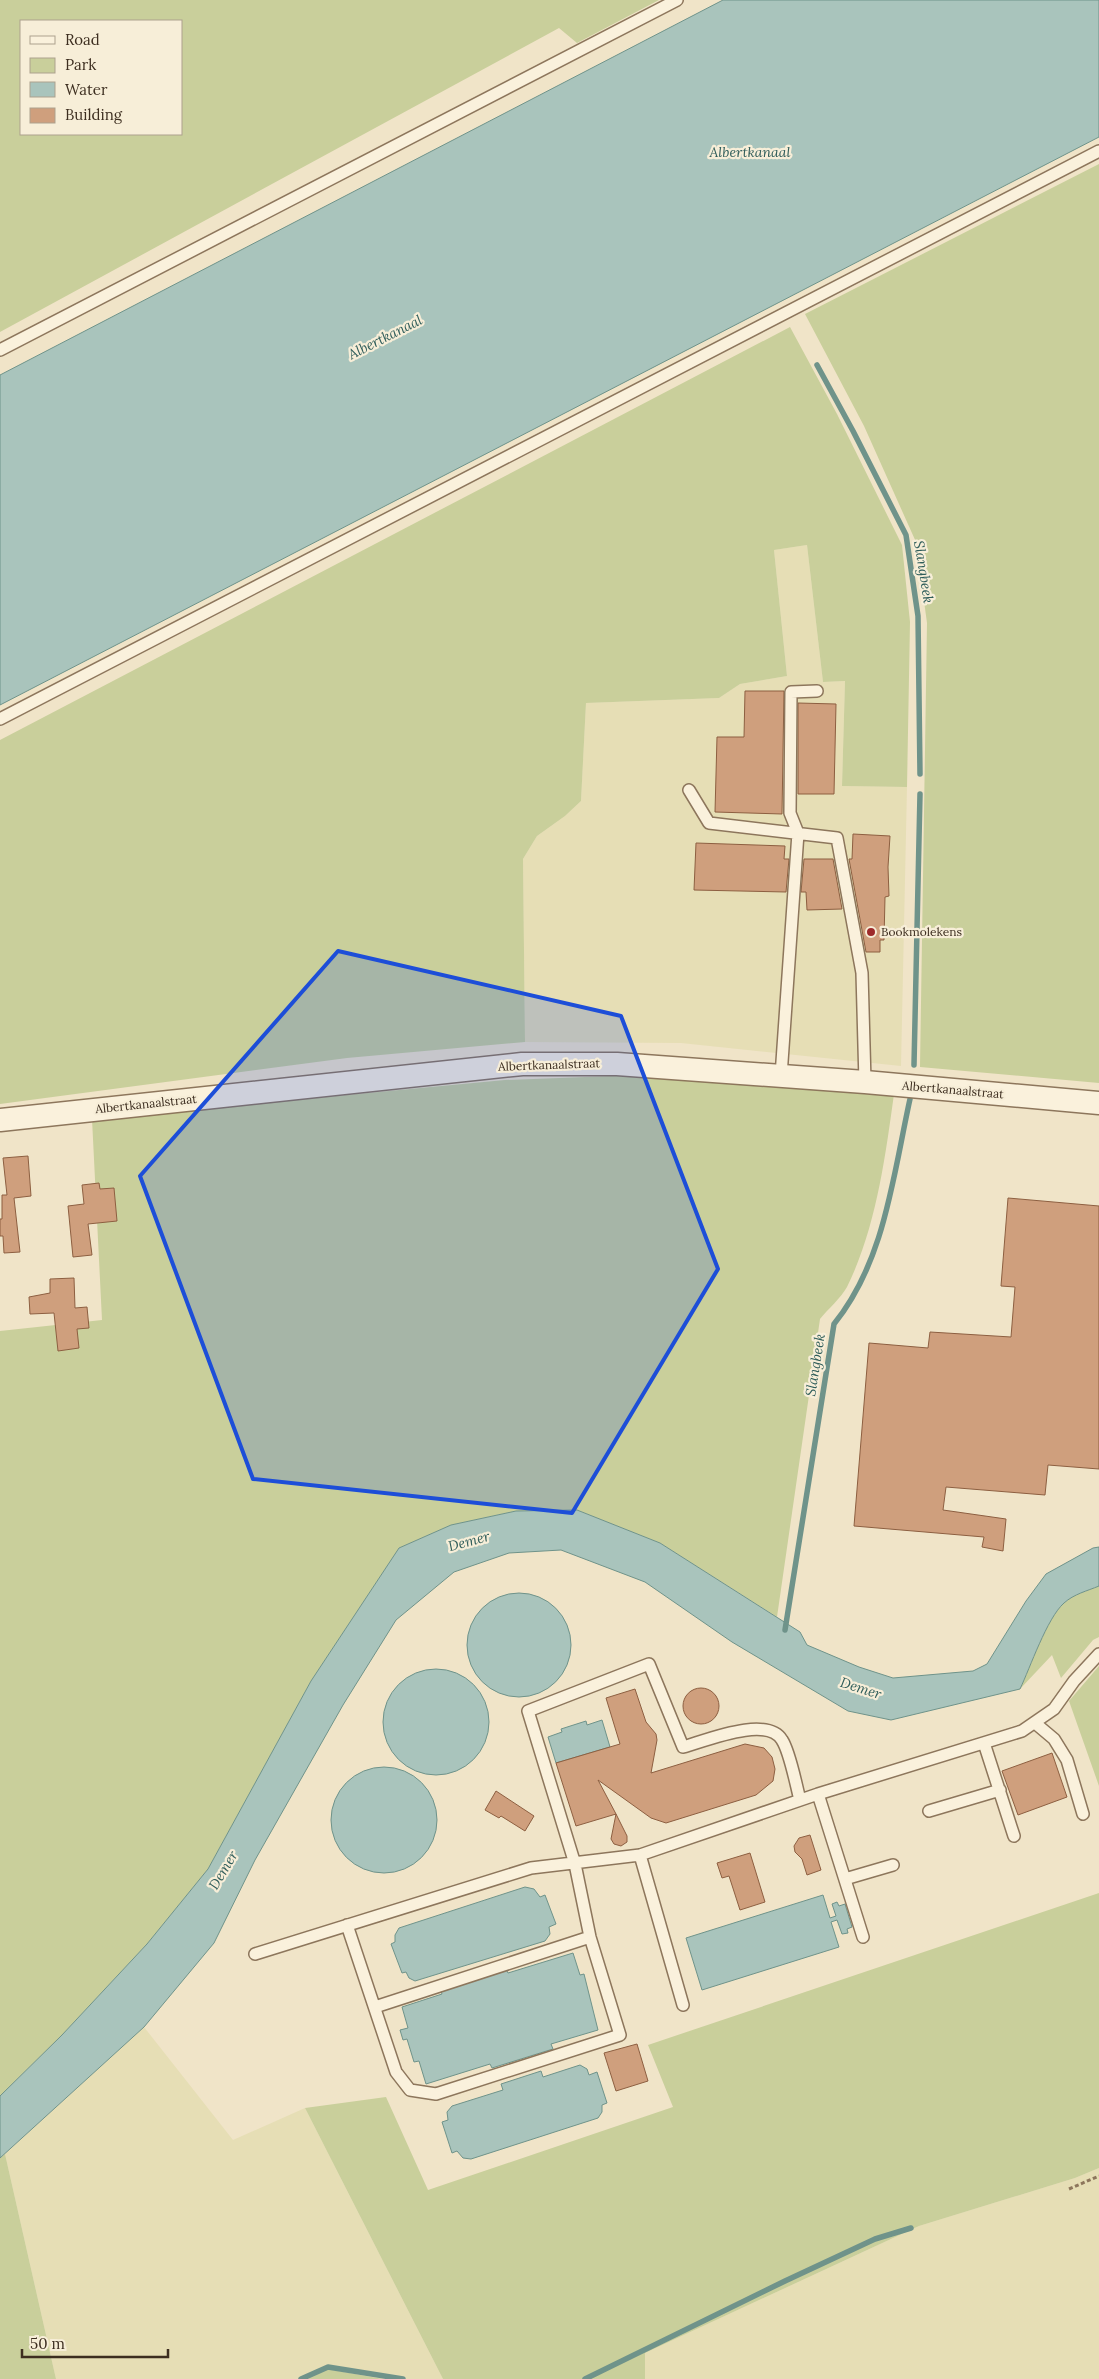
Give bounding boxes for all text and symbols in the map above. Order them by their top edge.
legend [20,20,182,135]
text: Road [65,30,100,49]
text: Park [65,55,96,74]
text: Water [65,80,108,99]
text: Building [65,105,123,124]
water label: Albertkanaal [709,143,790,161]
water label: Albertkanaal [344,311,425,364]
water label: Slangbeek [910,539,938,605]
place label: Bookmolekens [881,924,963,939]
marker: Bookmolekens [865,926,877,938]
street label: Albertkanaalstraat [497,1055,601,1074]
street label: Albertkanaalstraat [901,1077,1005,1101]
street label: Albertkanaalstraat [93,1091,198,1116]
water label: Slangbeek [801,1332,829,1398]
water label: Demer [446,1527,492,1555]
water label: Demer [838,1673,885,1703]
water label: Demer [204,1847,242,1893]
scale bar [22,2326,169,2358]
text: 50 m [30,2334,65,2353]

